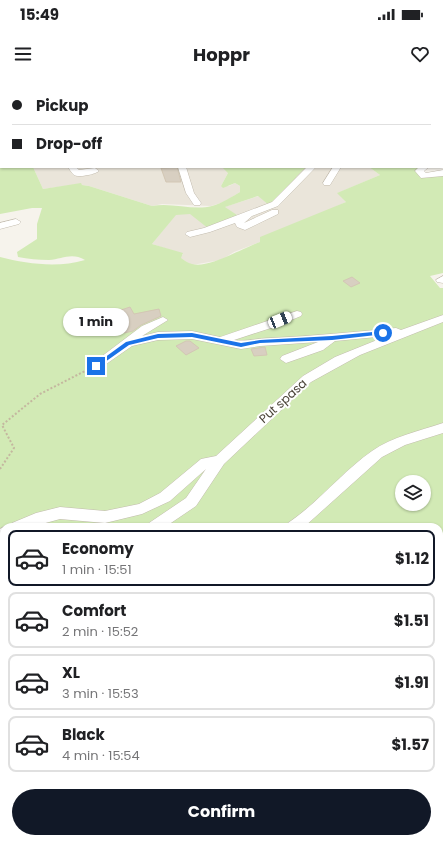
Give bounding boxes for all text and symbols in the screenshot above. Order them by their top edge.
text: 15:49 [20,4,59,25]
text: Hoppr [193,42,250,67]
icon: menu [12,43,34,65]
icon: heart [409,43,431,65]
text: Pickup [36,95,88,116]
text: Drop-off [36,133,102,154]
callout: 1 min [63,308,129,336]
car [267,310,293,330]
text: 1 min [79,312,113,331]
route start [374,324,392,342]
route end [87,357,105,375]
street label: Put spasa [255,375,310,427]
map controls [395,475,431,511]
button: layers [395,475,431,511]
text: Economy [62,538,134,559]
icon: car [14,540,50,576]
text: $1.12 [395,548,429,569]
text: 1 min · 15:51 [62,560,132,579]
text: Comfort [62,600,126,621]
icon: car [14,602,50,638]
text: $1.51 [394,610,429,631]
text: 2 min · 15:52 [62,622,138,641]
text: XL [62,662,80,683]
icon: car [14,664,50,700]
text: $1.91 [394,672,429,693]
text: 3 min · 15:53 [62,684,139,703]
text: Black [62,724,105,745]
icon: car [14,726,50,762]
text: $1.57 [391,734,429,755]
text: 4 min · 15:54 [62,746,140,765]
button: Confirm [12,789,431,835]

